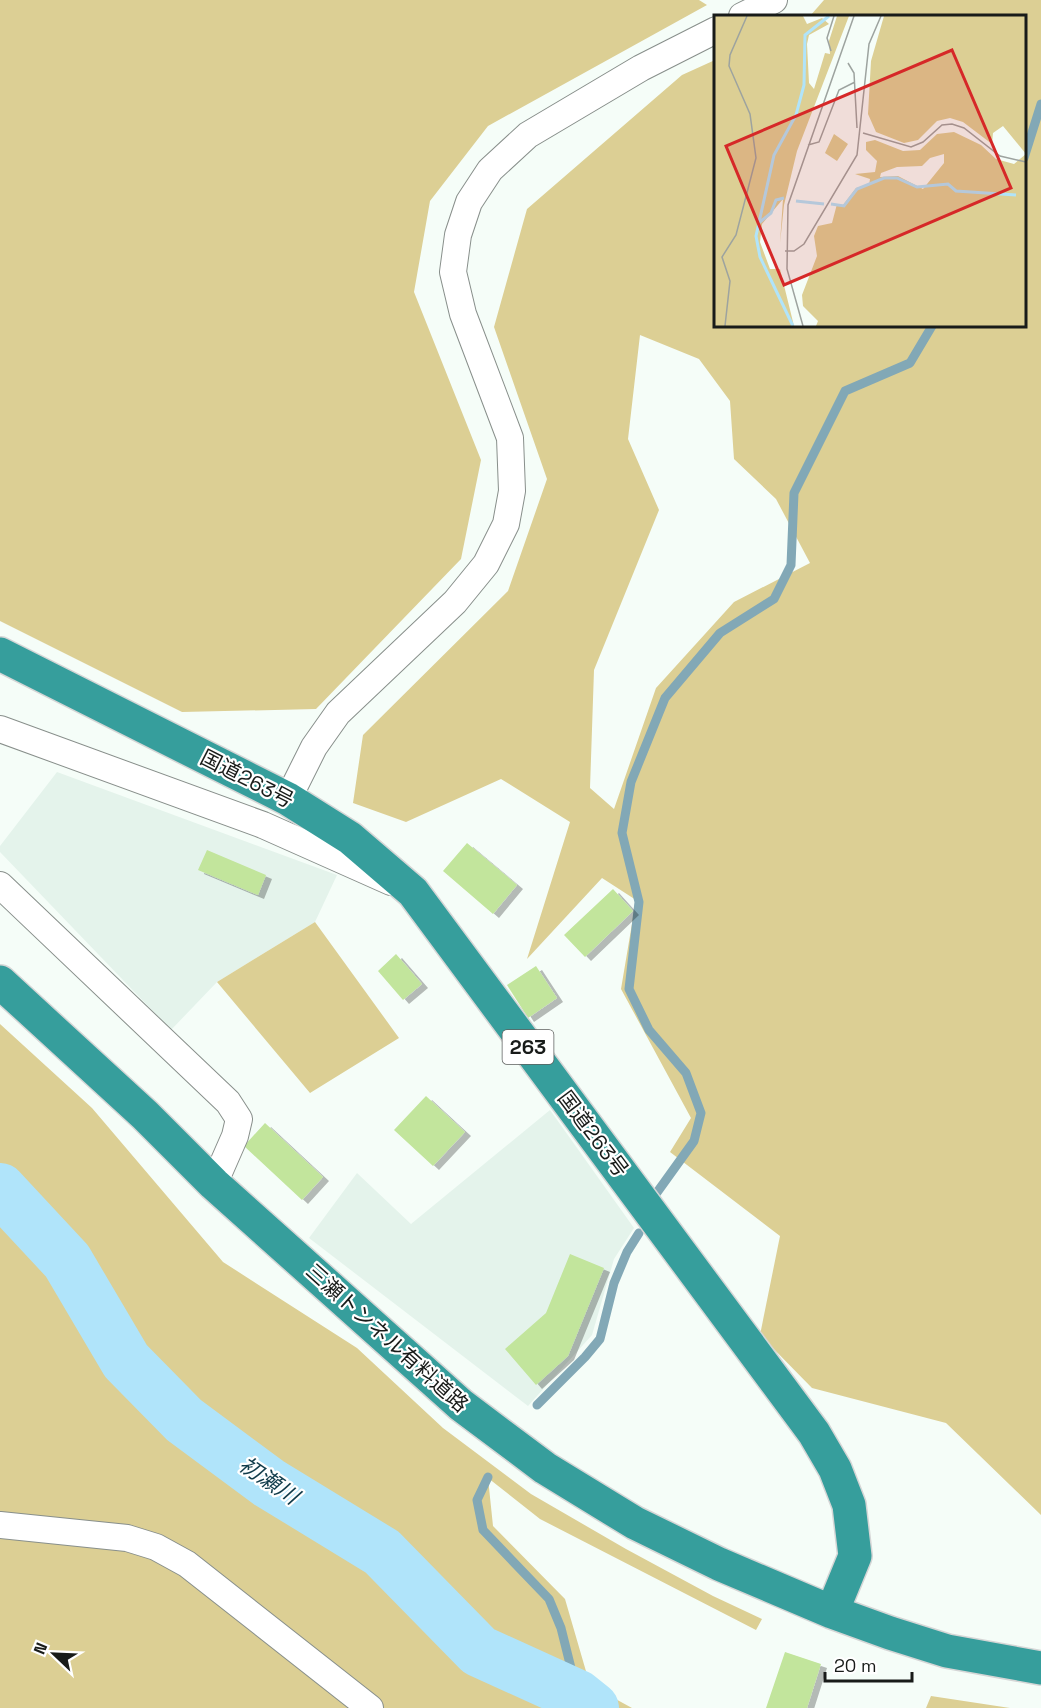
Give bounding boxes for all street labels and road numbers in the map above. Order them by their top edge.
street label: 国道263号 [196,744,298,814]
road number: 263 [502,1030,554,1064]
street label: 国道263号 [552,1085,635,1182]
street label: 三瀬トンネル有料道路 [300,1257,474,1418]

